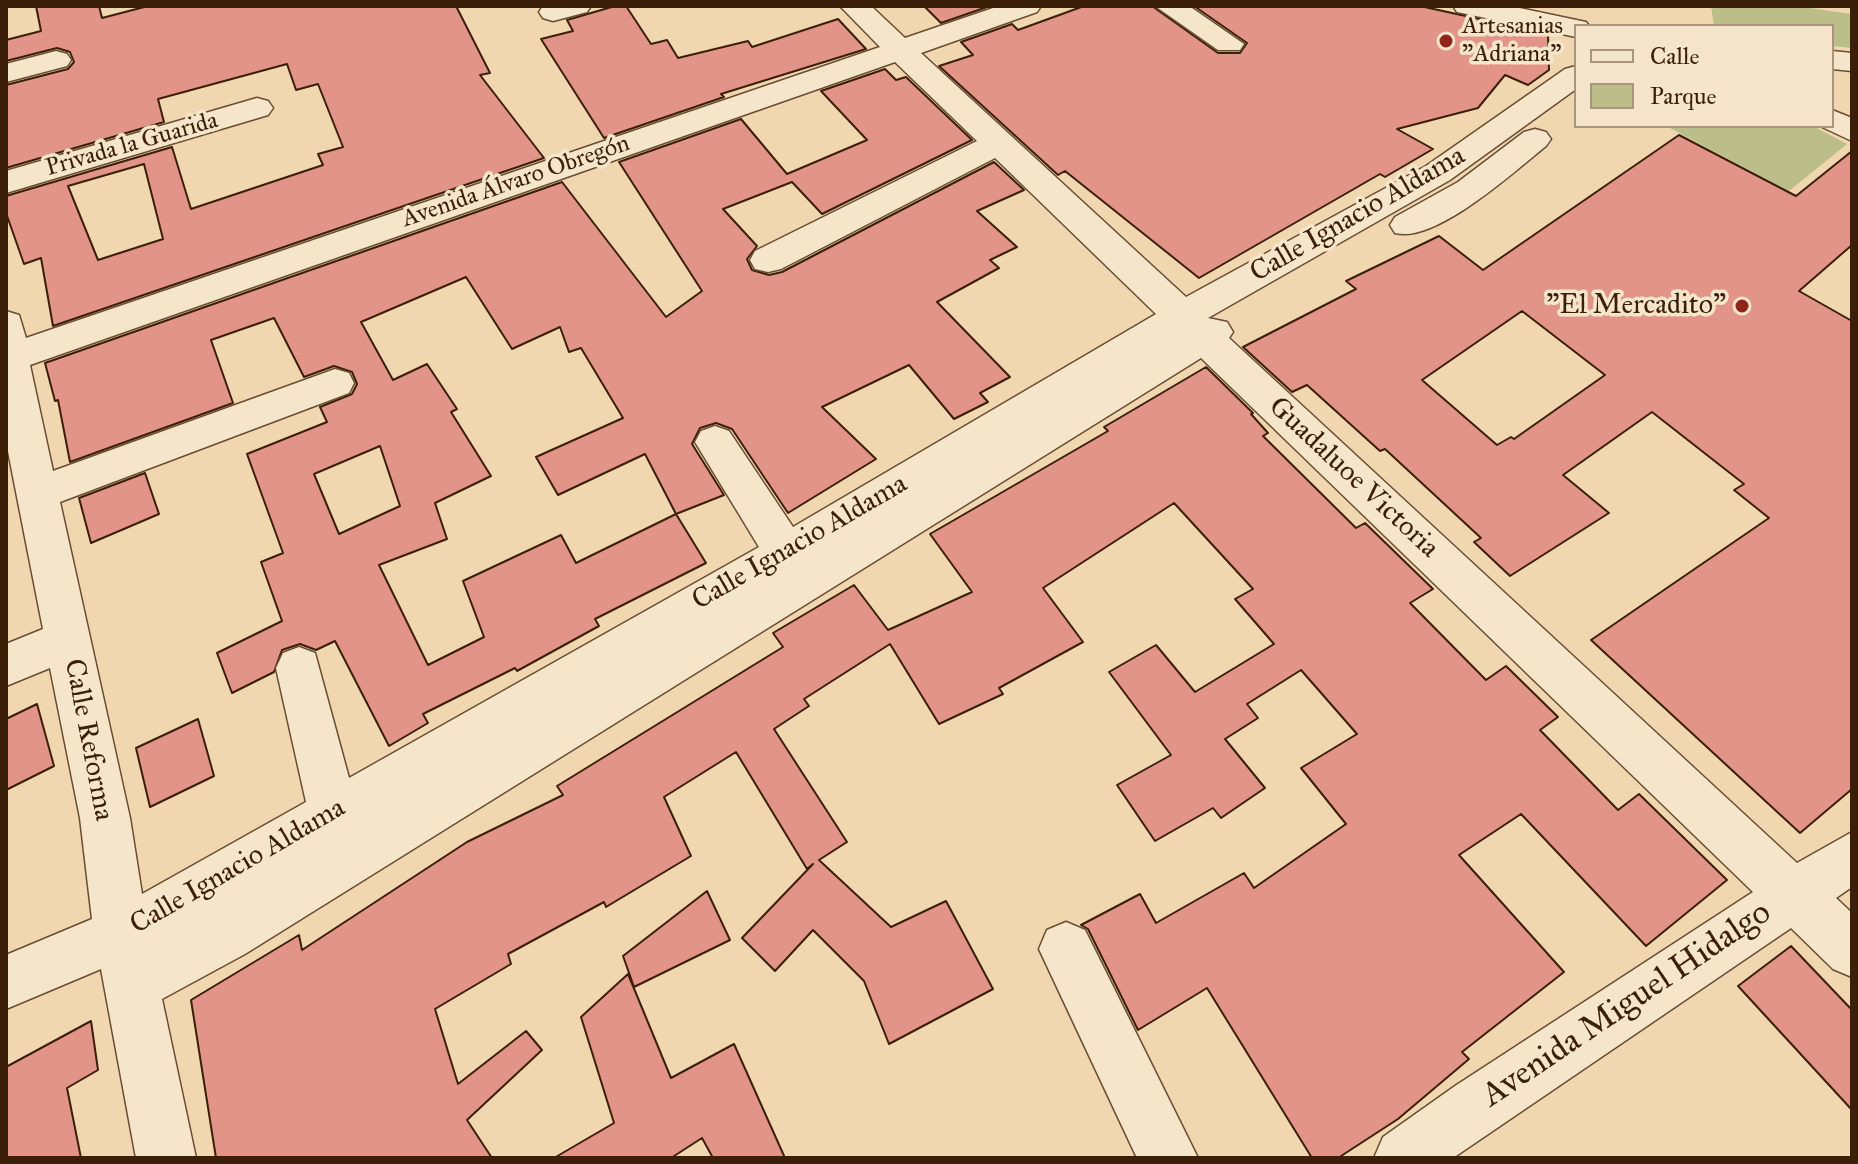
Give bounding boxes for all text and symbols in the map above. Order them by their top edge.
place label: Artesanias "Adriana" [1462,13,1563,69]
legend [1574,24,1834,128]
marker: Artesanias "Adriana" [1437,32,1455,50]
text: Calle [1650,41,1699,71]
text: Parque [1650,81,1717,111]
street label: Privada la Guarida [43,107,221,183]
street label: Avenida Álvaro Obregón [398,130,634,234]
street label: Calle Ignacio Aldama [1245,140,1471,290]
place label: "El Mercadito" [1546,289,1726,323]
marker: "El Mercadito" [1733,297,1751,315]
street label: Guadaluoe Victoria [1261,391,1445,565]
street label: Calle Ignacio Aldama [687,468,913,618]
street label: Calle Reforma [56,656,120,824]
street label: Calle Ignacio Aldama [125,792,351,942]
street label: Avenida Miguel Hidalgo [1475,893,1779,1117]

